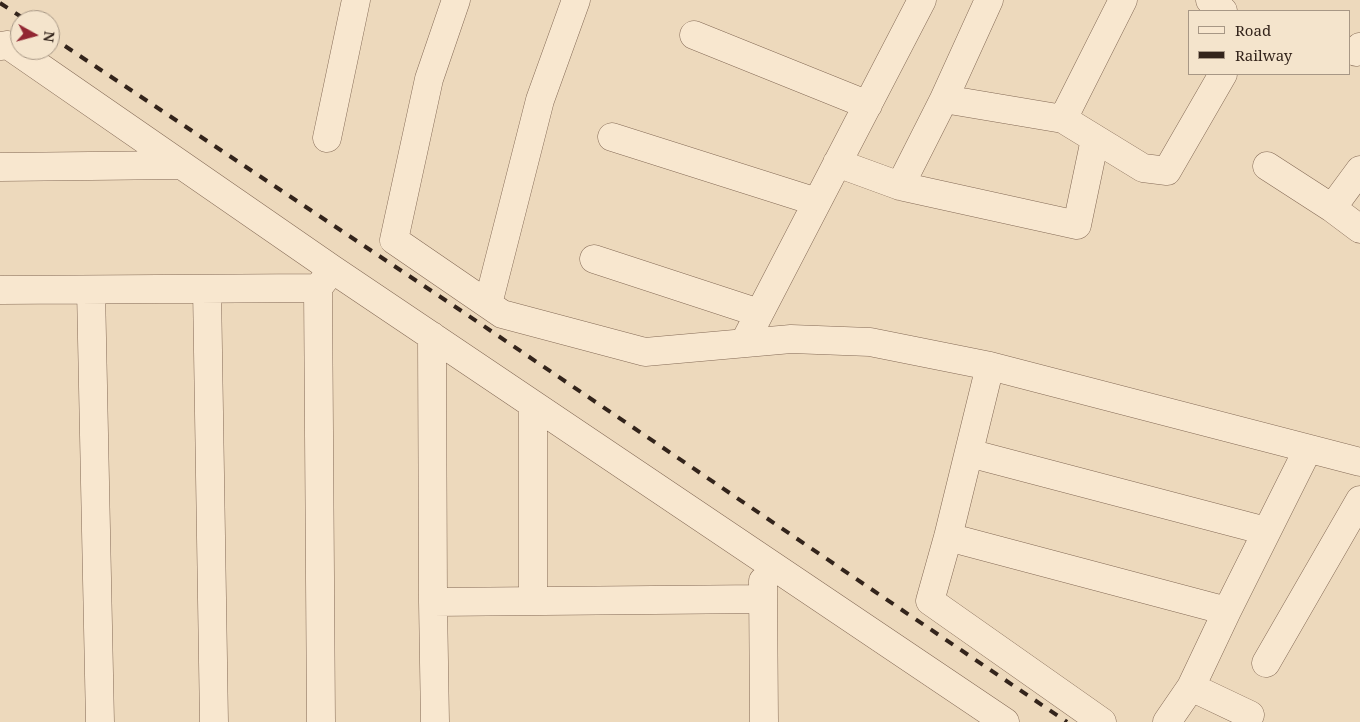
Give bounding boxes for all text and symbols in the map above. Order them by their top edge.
north arrow [10,10,60,60]
legend [1188,10,1350,75]
text: Road [1235,20,1271,40]
text: N [39,30,59,43]
text: Railway [1235,45,1292,65]

